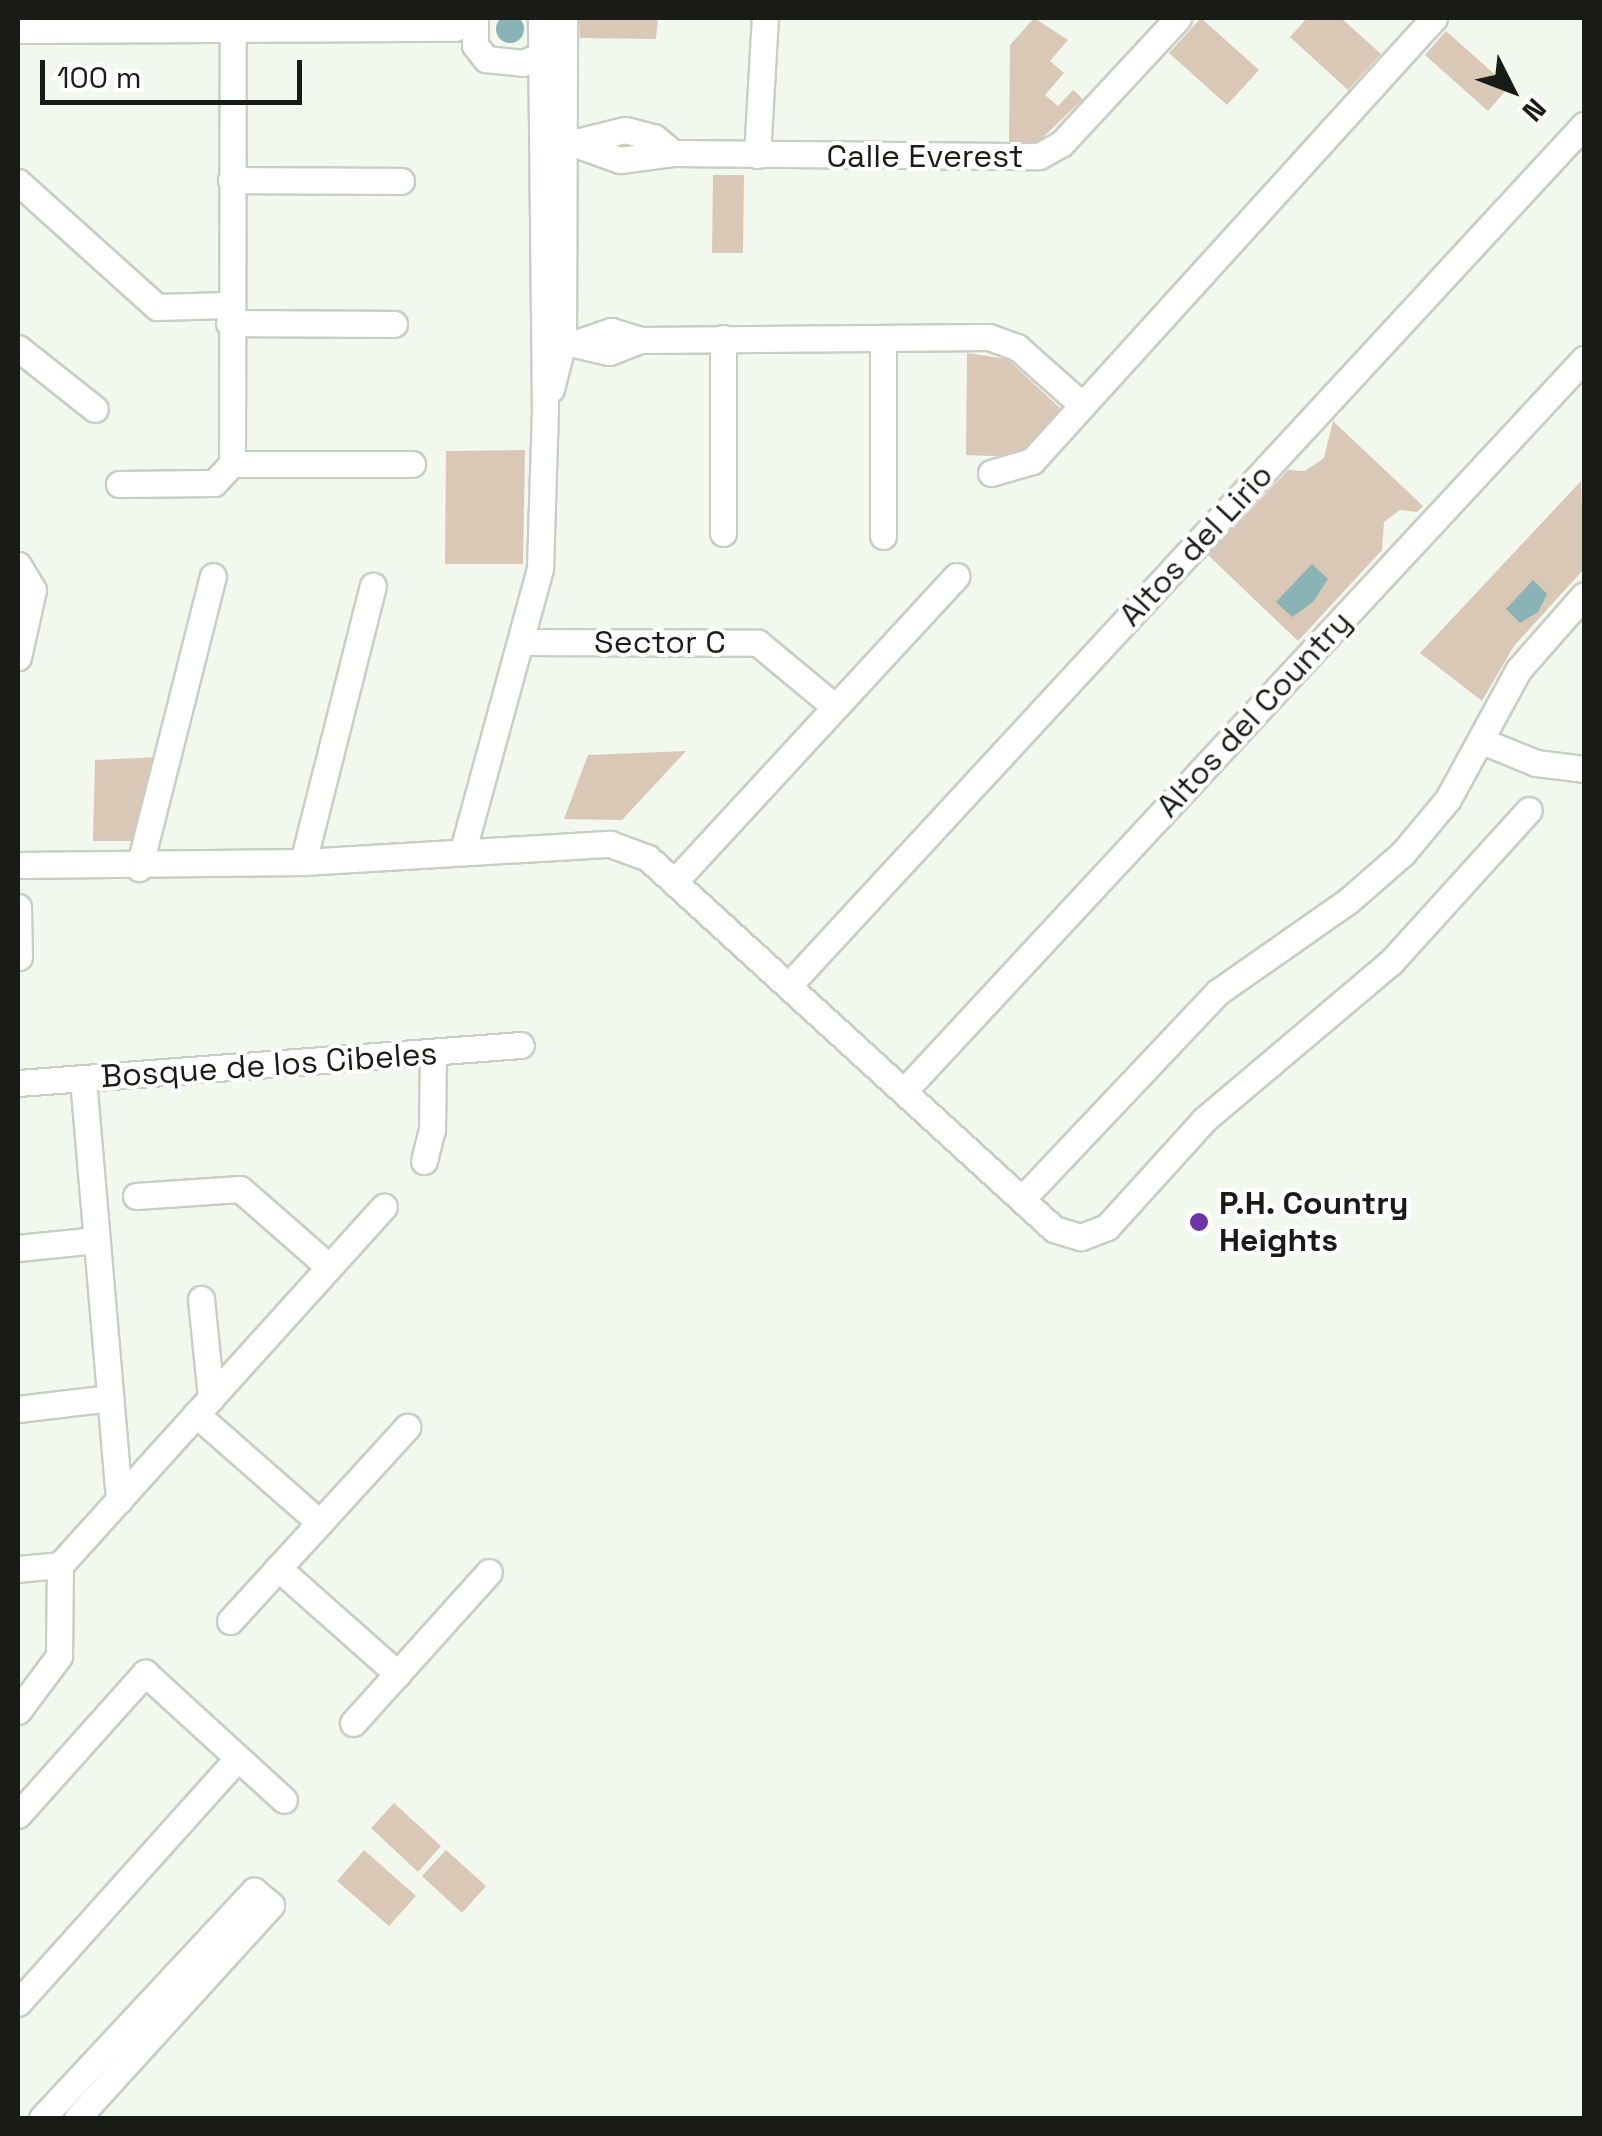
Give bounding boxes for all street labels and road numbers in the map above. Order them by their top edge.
street label: Calle Everest [827,137,1023,175]
street label: Altos del Lirio [1111,456,1281,634]
street label: Altos del Country [1149,603,1359,825]
street label: Sector C [594,623,726,661]
street label: Bosque de los Cibeles [99,1034,439,1096]

